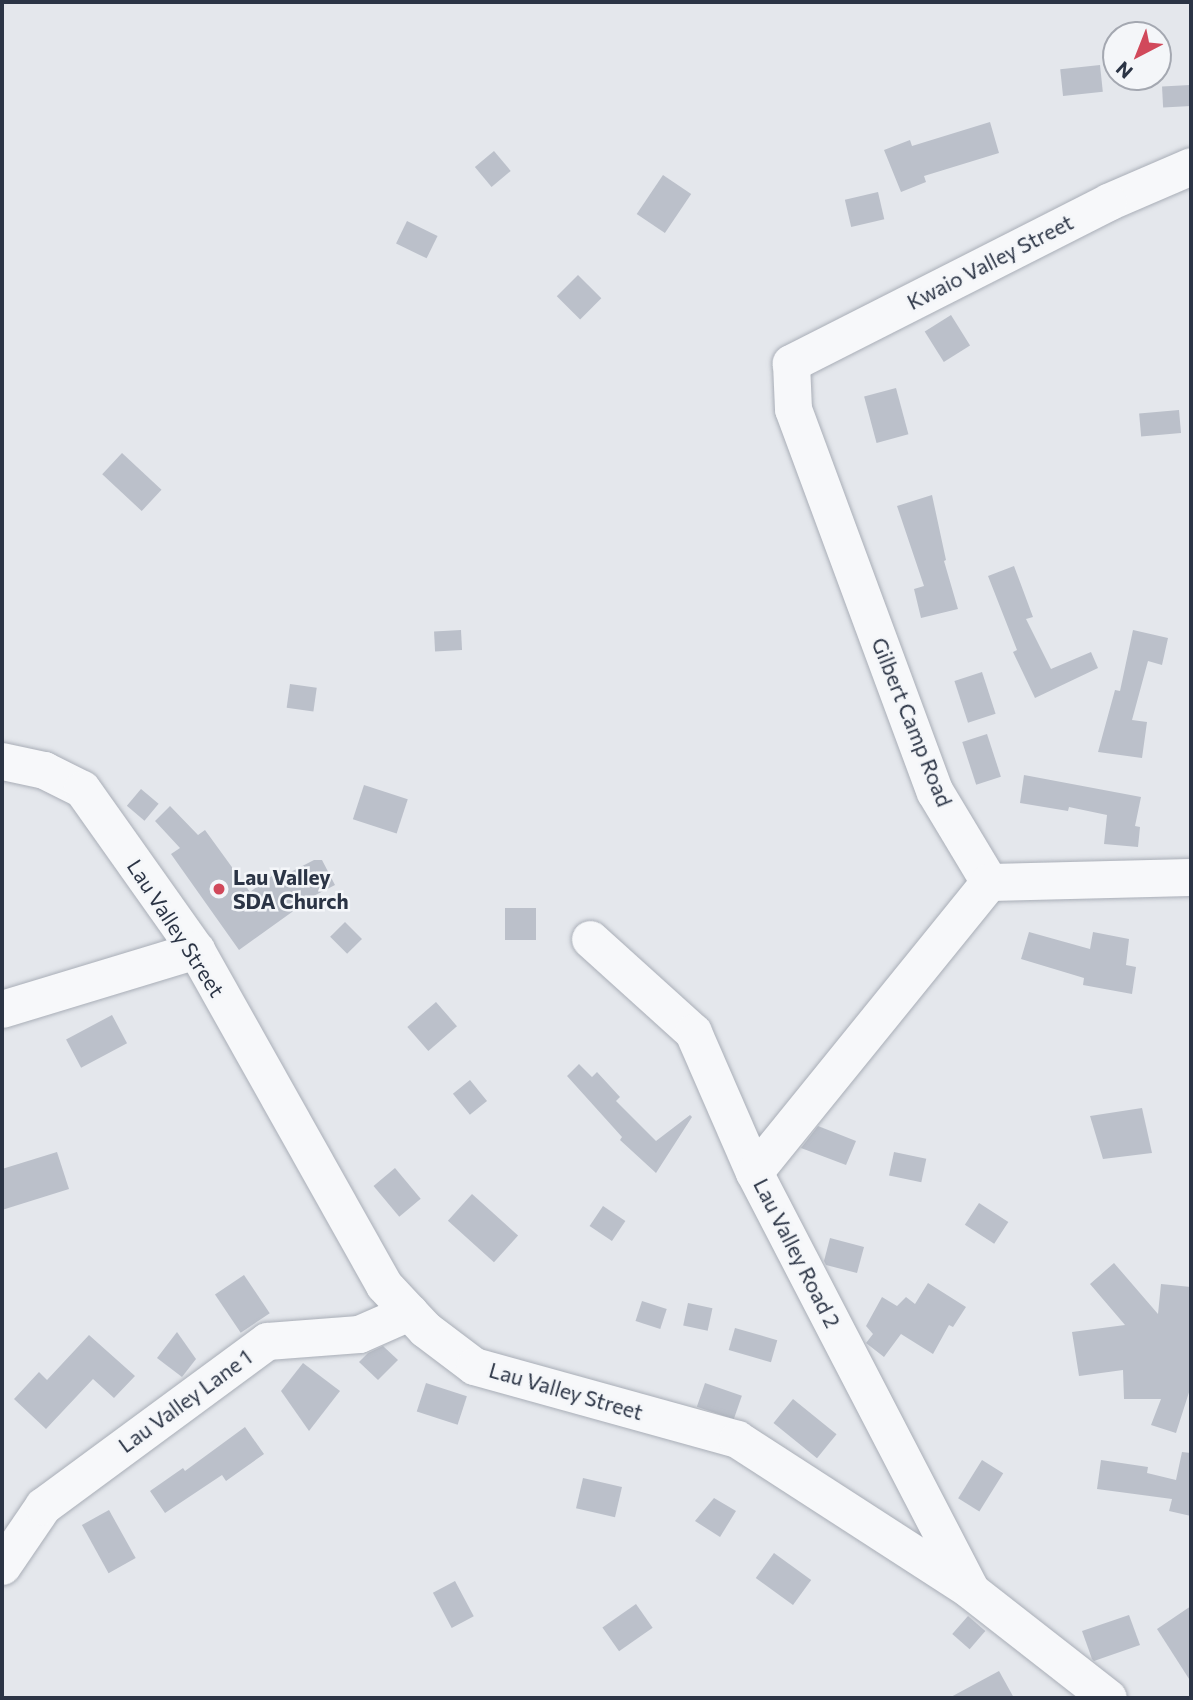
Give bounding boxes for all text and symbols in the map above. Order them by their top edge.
north arrow [1102,21,1172,91]
text: N [1111,57,1137,84]
street label: Kwaio Valley Street [903,209,1077,315]
street label: Gilbert Camp Road [867,634,957,810]
street label: Lau Valley Street [122,855,230,1001]
place label: Lau Valley SDA Church [233,864,349,914]
marker: Lau Valley SDA Church [211,881,227,897]
street label: Lau Valley Road 2 [749,1174,845,1332]
street label: Lau Valley Lane 1 [113,1344,257,1458]
street label: Lau Valley Street [486,1357,646,1425]

